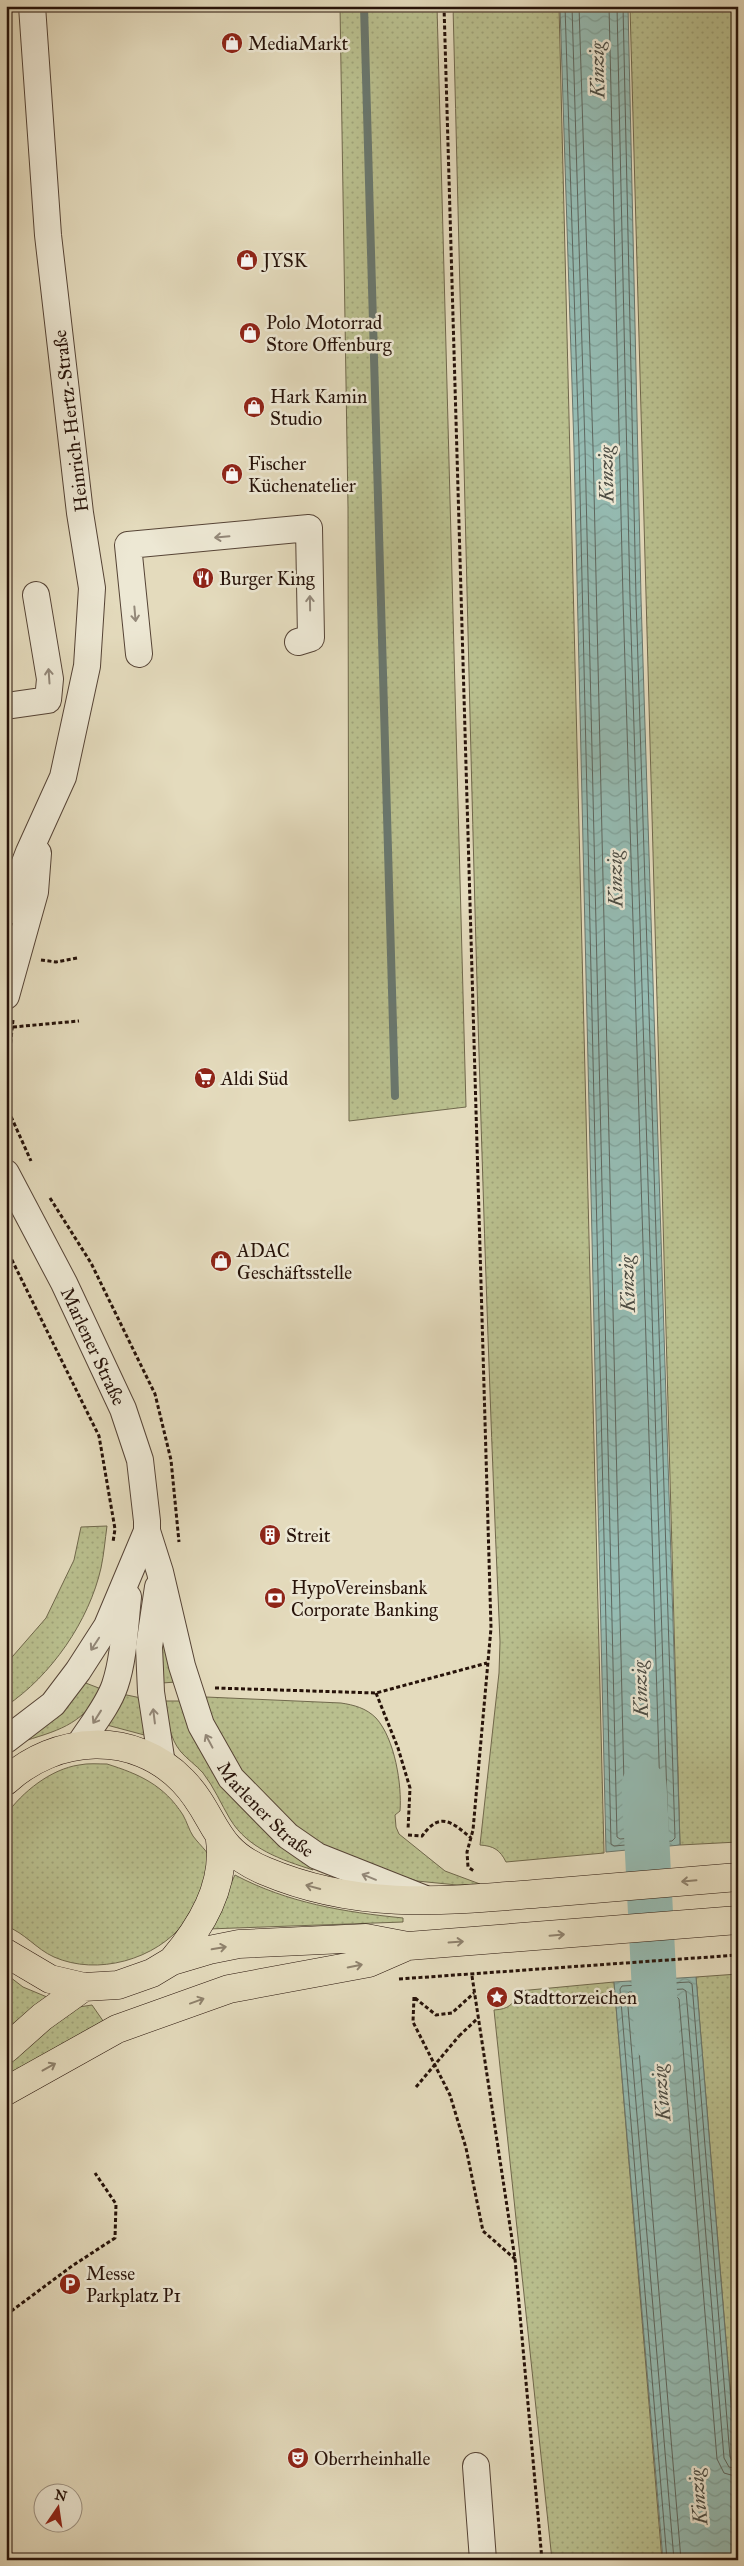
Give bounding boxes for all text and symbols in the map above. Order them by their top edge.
shop icon: MediaMarkt [220,31,244,55]
place label: MediaMarkt [248,32,348,55]
water label: Kinzig [584,40,610,99]
shop icon: JYSK [235,248,259,272]
place label: JYSK [261,249,308,273]
place label: Polo Motorrad Store Offenburg [266,311,392,357]
shop icon: Polo Motorrad Store Offenburg [238,321,262,345]
street label: Heinrich-Hertz-Straße [48,328,93,513]
place label: Hark Kamin Studio [270,385,367,430]
shop icon: Hark Kamin Studio [242,395,266,419]
water label: Kinzig [593,444,619,503]
place label: Fischer Küchenatelier [248,452,357,497]
shop icon: Fischer Küchenatelier [220,462,244,486]
one-way arrow [214,532,230,541]
restaurant icon: Burger King [191,566,215,590]
place label: Burger King [219,567,315,591]
one-way arrow [305,595,315,611]
one-way arrow [130,605,140,621]
one-way arrow [44,668,53,684]
water label: Kinzig [602,849,628,908]
supermarket icon: Aldi Süd [193,1066,217,1090]
place label: Aldi Süd [220,1067,289,1090]
place label: ADAC Geschäftsstelle [236,1239,352,1284]
shop icon: ADAC Geschäftsstelle [209,1249,233,1273]
water label: Kinzig [614,1254,640,1313]
street label: Marlener Straße [56,1284,131,1409]
building icon: Streit [258,1523,282,1547]
place label: Streit [286,1524,331,1547]
place label: HypoVereinsbank Corporate Banking [291,1576,438,1622]
bank icon: HypoVereinsbank Corporate Banking [263,1586,287,1610]
one-way arrow [90,1637,100,1651]
water label: Kinzig [627,1659,653,1718]
one-way arrow [92,1709,102,1723]
one-way arrow [149,1709,159,1725]
one-way arrow [204,1734,214,1749]
street label: Marlener Straße [212,1758,318,1862]
one-way arrow [362,1871,377,1881]
one-way arrow [681,1877,697,1886]
one-way arrow [306,1881,322,1891]
one-way arrow [549,1930,565,1939]
one-way arrow [448,1938,464,1947]
one-way arrow [210,1942,226,1952]
one-way arrow [346,1960,362,1970]
place icon: Stadttorzeichen [485,1985,509,2009]
place label: Stadttorzeichen [513,1986,637,2009]
one-way arrow [188,1996,204,2005]
one-way arrow [41,2062,56,2072]
water label: Kinzig [646,2063,675,2123]
place label: Messe Parkplatz P1 [86,2262,181,2307]
parking icon: Messe Parkplatz P1 [58,2272,82,2296]
theatre icon: Oberrheinhalle [286,2446,310,2470]
place label: Oberrheinhalle [314,2447,430,2470]
water label: Kinzig [683,2467,712,2527]
north arrow [32,2484,82,2534]
text: N [53,2486,69,2505]

